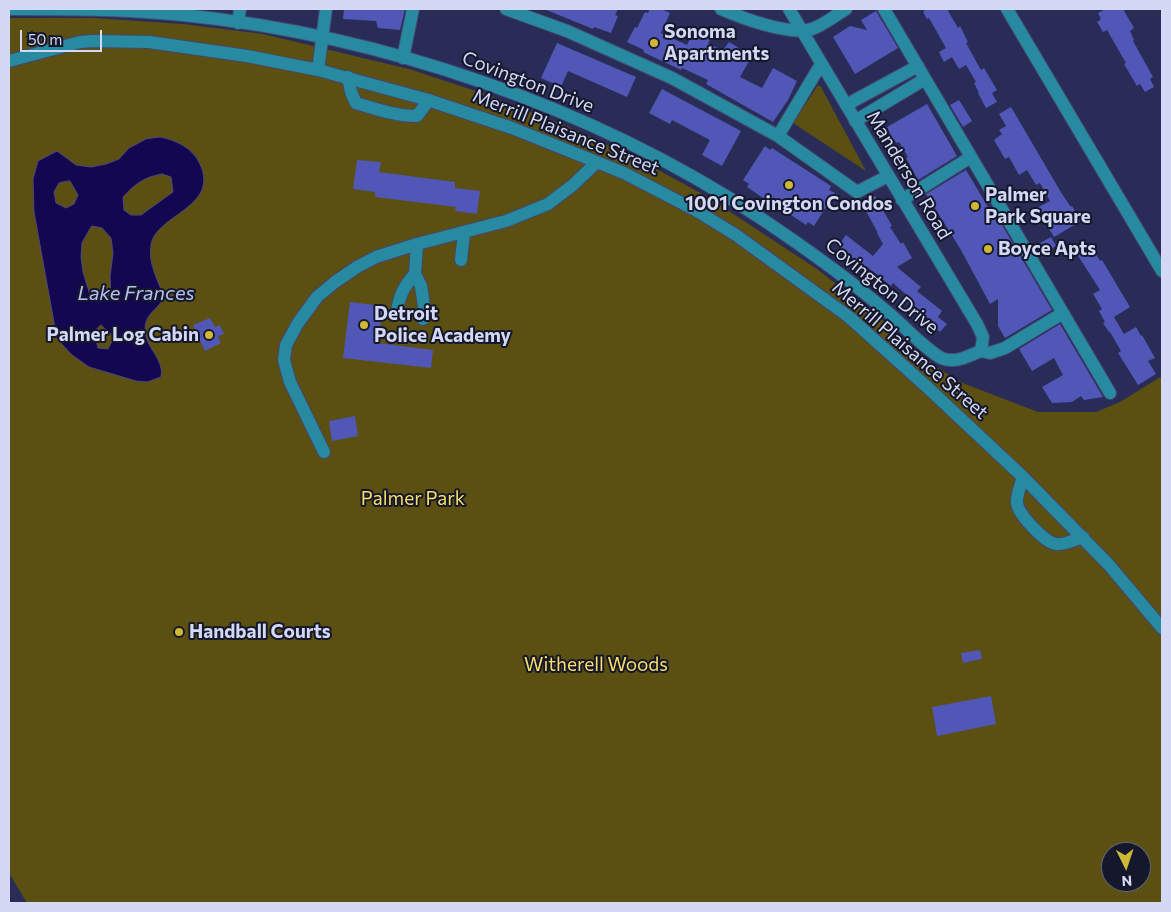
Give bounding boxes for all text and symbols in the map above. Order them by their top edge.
scale bar [22,20,105,52]
place label: Sonoma Apartments [664,21,769,65]
text: 50 m [28,30,62,48]
marker: Sonoma Apartments [648,37,660,49]
street label: Covington Drive [459,46,597,118]
street label: Merrill Plaisance Street [469,84,663,180]
street label: Manderson Road [862,107,956,243]
marker: 1001 Covington Condos [783,179,795,191]
place label: Palmer Park Square [985,184,1091,228]
place label: 1001 Covington Condos [685,193,893,215]
marker: Palmer Park Square [969,200,981,212]
street label: Covington Drive [821,233,943,339]
place label: Boyce Apts [998,238,1096,260]
marker: Boyce Apts [982,243,994,255]
street label: Merrill Plaisance Street [827,276,993,424]
water label: Lake Frances [77,281,195,305]
place label: Detroit Police Academy [374,303,511,347]
marker: Detroit Police Academy [358,319,370,331]
place label: Palmer Log Cabin [46,324,199,346]
marker: Palmer Log Cabin [203,329,215,341]
park label: Palmer Park [361,488,465,510]
place label: Handball Courts [189,621,331,643]
marker: Handball Courts [173,626,185,638]
park label: Witherell Woods [524,654,668,676]
north arrow [1101,842,1151,892]
text: N [1121,873,1133,890]

